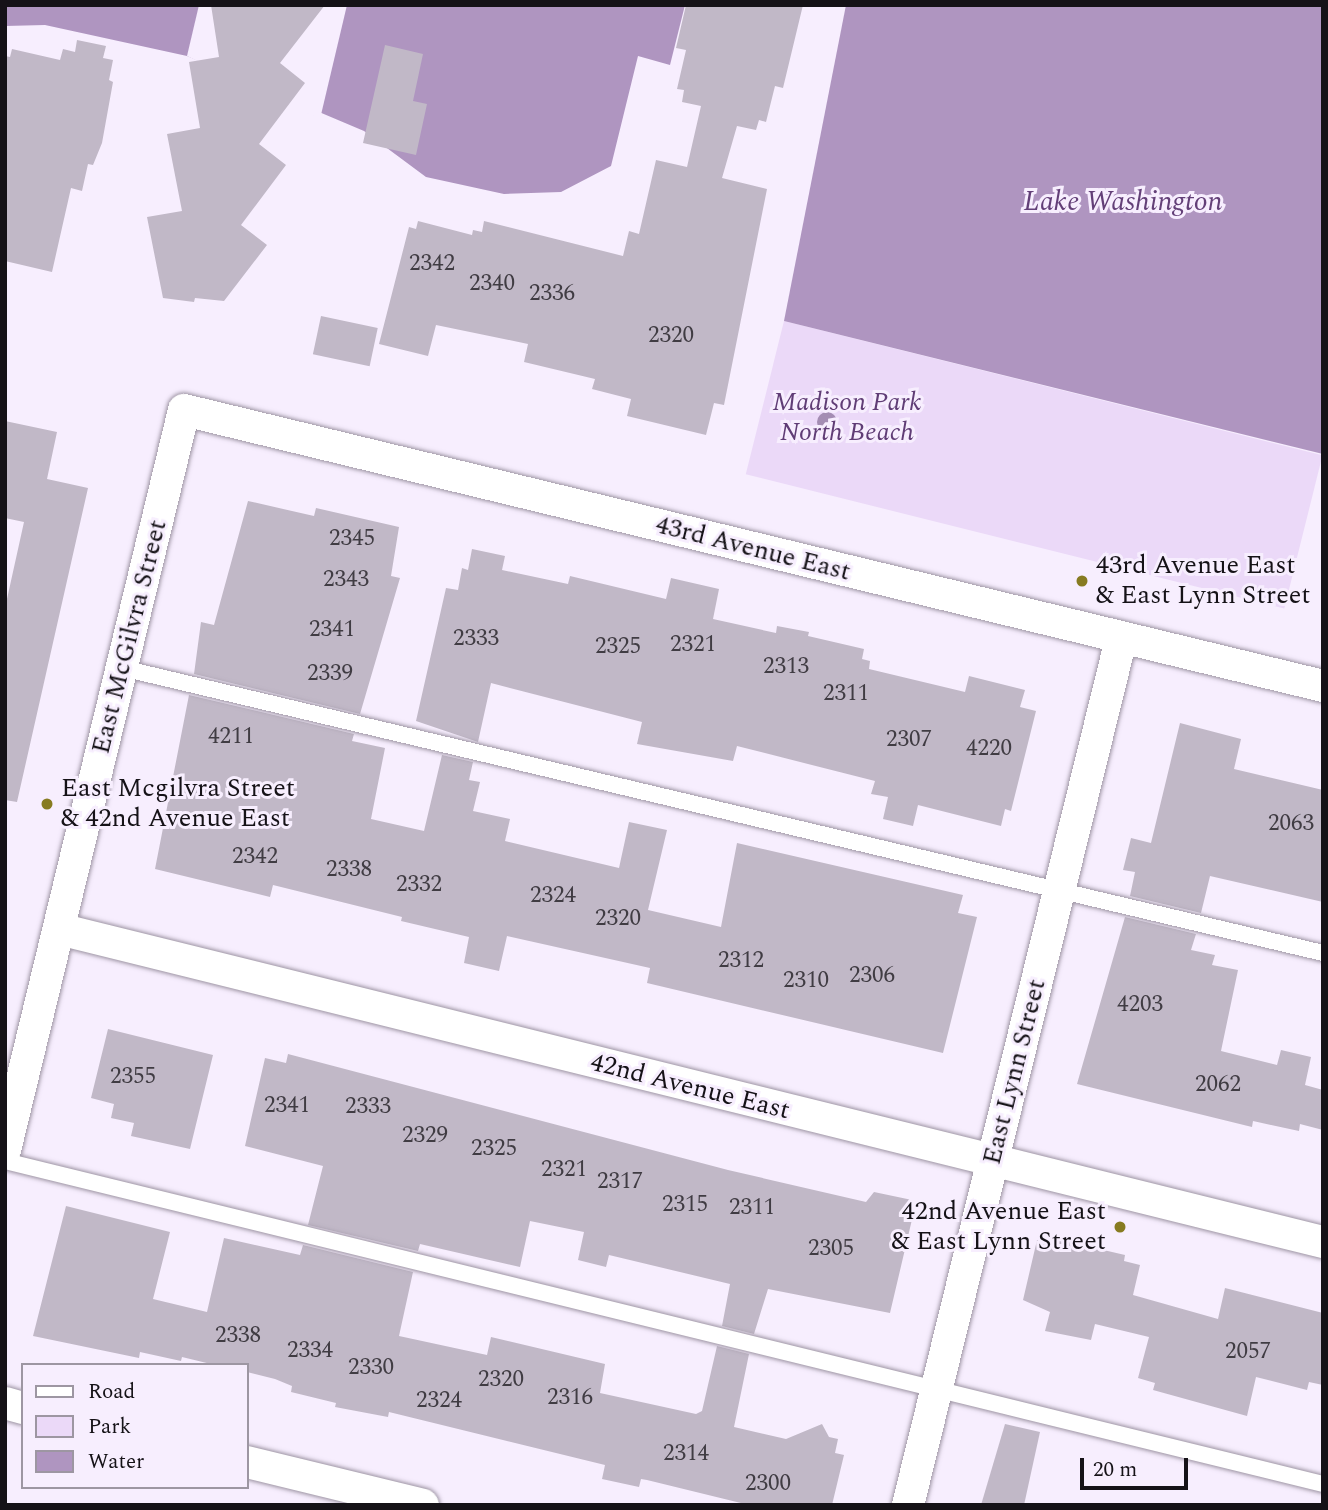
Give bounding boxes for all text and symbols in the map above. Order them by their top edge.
water label: Lake Washington [1023,185,1223,219]
house number: 2342 [409,250,455,278]
house number: 2340 [469,270,515,298]
house number: 2336 [529,280,575,308]
house number: 2320 [648,322,694,350]
park label: Madison Park North Beach [772,387,922,448]
street label: 43rd Avenue East [652,510,854,588]
street label: East McGilvra Street [86,517,174,757]
house number: 2345 [329,525,375,553]
place label: 43rd Avenue East & East Lynn Street [1096,550,1311,612]
house number: 2343 [323,566,369,594]
marker: 43rd Avenue East & East Lynn Street [1074,573,1090,589]
house number: 2341 [309,616,355,644]
house number: 2333 [453,625,499,653]
house number: 2321 [670,631,716,659]
house number: 2325 [595,633,641,661]
house number: 2313 [763,653,809,681]
house number: 2339 [307,660,353,688]
house number: 2311 [823,680,869,708]
house number: 4211 [208,723,254,751]
house number: 2307 [886,726,932,754]
house number: 4220 [966,735,1012,763]
place label: East Mcgilvra Street & 42nd Avenue East [61,773,295,834]
marker: East Mcgilvra Street & 42nd Avenue East [39,796,55,812]
house number: 2063 [1268,810,1314,838]
house number: 2342 [232,843,278,871]
house number: 2338 [326,856,372,884]
house number: 2332 [396,871,442,899]
house number: 2324 [530,882,576,910]
house number: 2320 [595,905,641,933]
house number: 2312 [718,947,764,975]
house number: 2306 [849,962,895,990]
house number: 2310 [783,967,829,995]
street label: East Lynn Street [977,976,1053,1168]
house number: 4203 [1117,991,1163,1019]
street label: 42nd Avenue East [587,1047,793,1127]
house number: 2355 [110,1063,156,1091]
house number: 2062 [1195,1071,1241,1099]
house number: 2341 [264,1092,310,1120]
house number: 2333 [345,1093,391,1121]
house number: 2329 [402,1122,448,1150]
house number: 2325 [471,1135,517,1163]
house number: 2321 [541,1156,587,1184]
house number: 2317 [597,1168,643,1196]
house number: 2315 [662,1191,708,1219]
house number: 2311 [729,1194,775,1222]
place label: 42nd Avenue East & East Lynn Street [891,1196,1106,1258]
marker: 42nd Avenue East & East Lynn Street [1112,1219,1128,1235]
house number: 2305 [808,1235,854,1263]
house number: 2338 [215,1322,261,1350]
house number: 2334 [287,1337,333,1365]
house number: 2057 [1225,1338,1271,1366]
house number: 2330 [348,1354,394,1382]
legend [21,1363,248,1489]
house number: 2320 [478,1366,524,1394]
text: Road [88,1376,135,1408]
house number: 2316 [547,1384,593,1412]
house number: 2324 [416,1387,462,1415]
text: Park [88,1411,131,1443]
house number: 2314 [663,1440,709,1468]
scale bar [1083,1444,1192,1488]
text: Water [88,1446,144,1478]
text: 20 m [1093,1454,1137,1486]
house number: 2300 [745,1470,791,1498]

